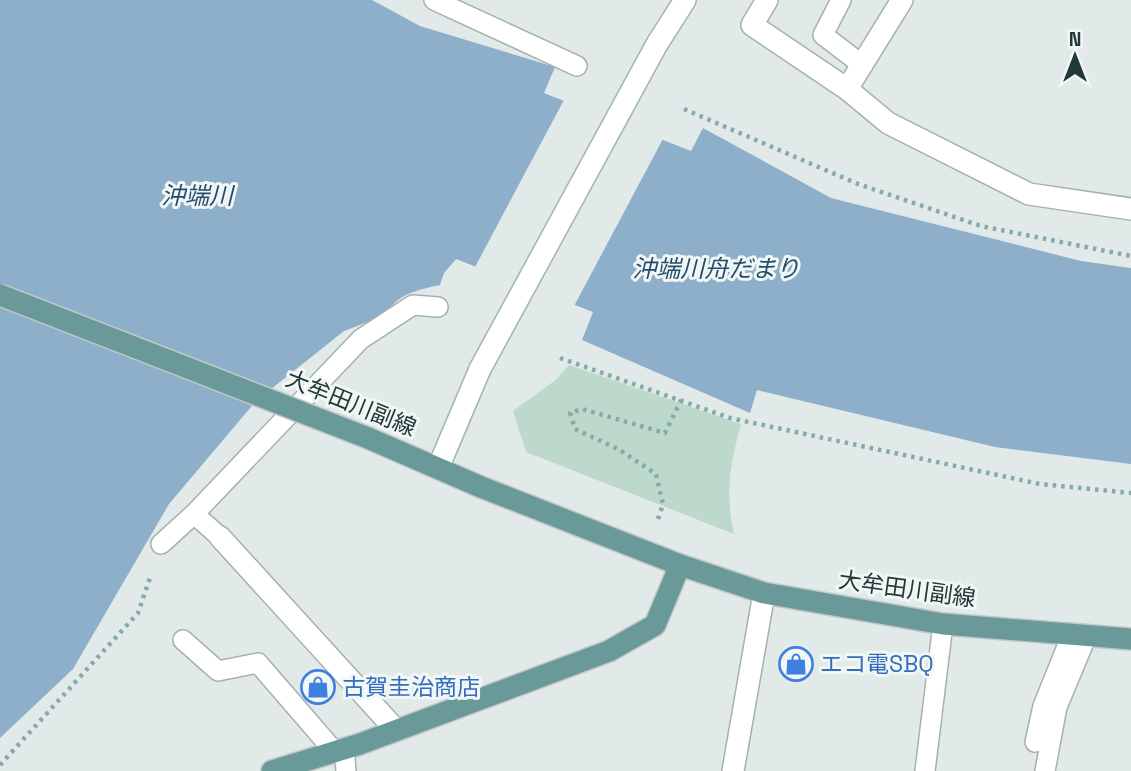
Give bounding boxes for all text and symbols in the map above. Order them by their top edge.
north arrow [1040,21,1110,91]
text: N [1069,27,1081,52]
water label: 沖端川 [161,180,236,211]
water label: 沖端川舟だまり [632,253,800,284]
street label: 大牟田川副線 [281,363,421,443]
street label: 大牟田川副線 [837,565,977,613]
shop icon: エコ電SBQ [777,645,815,683]
place label: エコ電SBQ [820,649,934,679]
shop icon: 古賀圭治商店 [299,668,337,706]
place label: 古賀圭治商店 [342,672,480,702]

